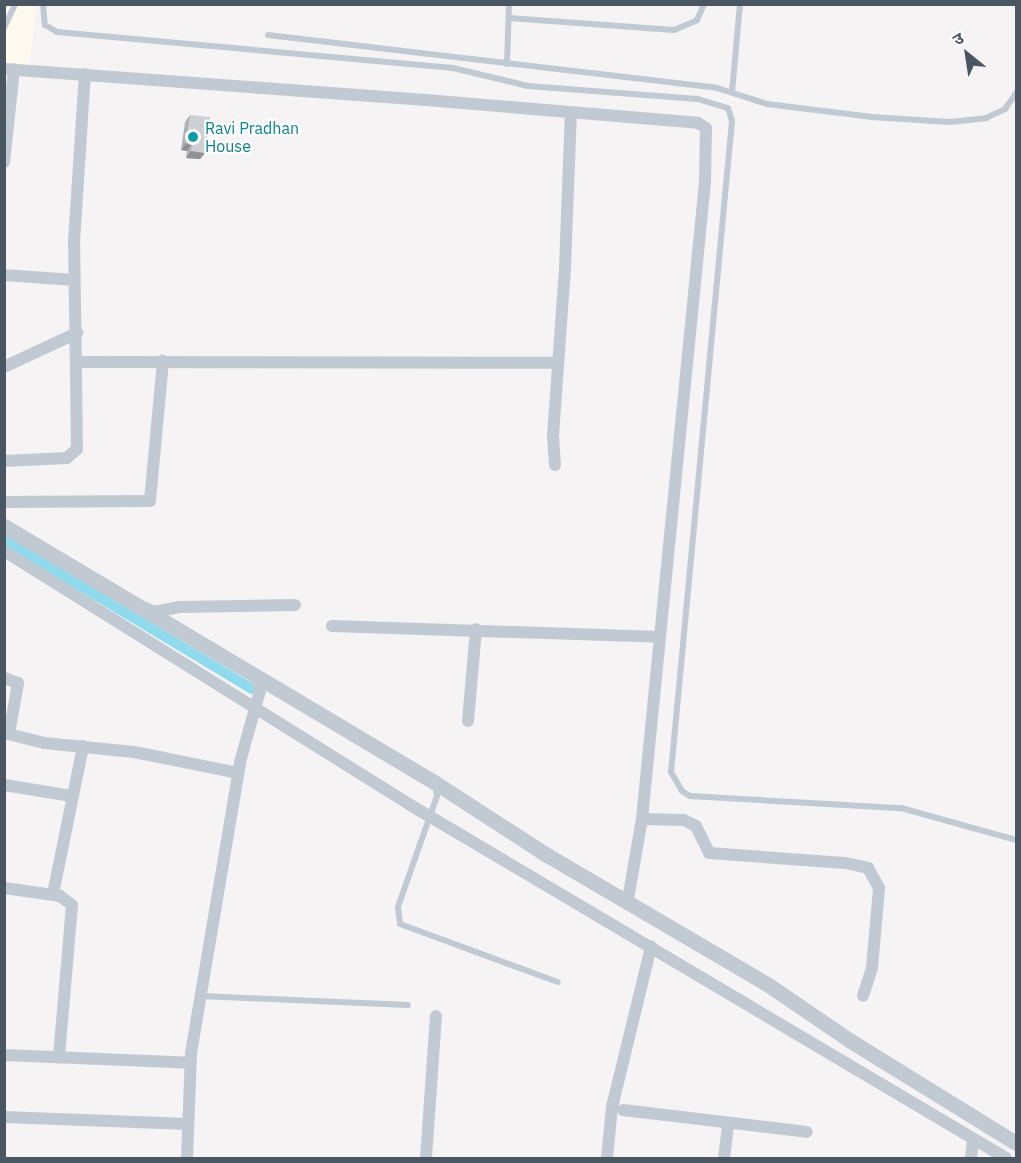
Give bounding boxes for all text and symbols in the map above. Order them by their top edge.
north arrow [937,24,997,84]
text: उ [949,27,967,49]
place label: Ravi Pradhan House [205,118,299,156]
marker: Ravi Pradhan House [186,130,200,144]

